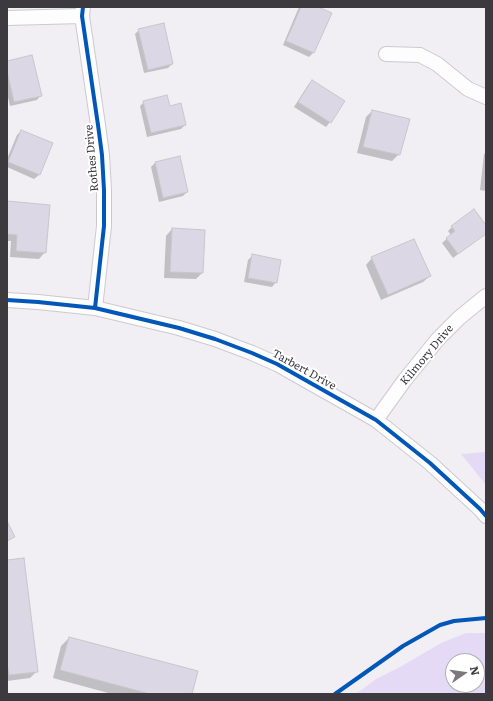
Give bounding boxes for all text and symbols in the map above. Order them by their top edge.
street label: Rothes Drive [82,124,102,192]
street label: Kilmory Drive [398,322,456,388]
street label: Tarbert Drive [270,347,338,393]
north arrow [445,653,485,693]
text: N [467,664,485,677]

